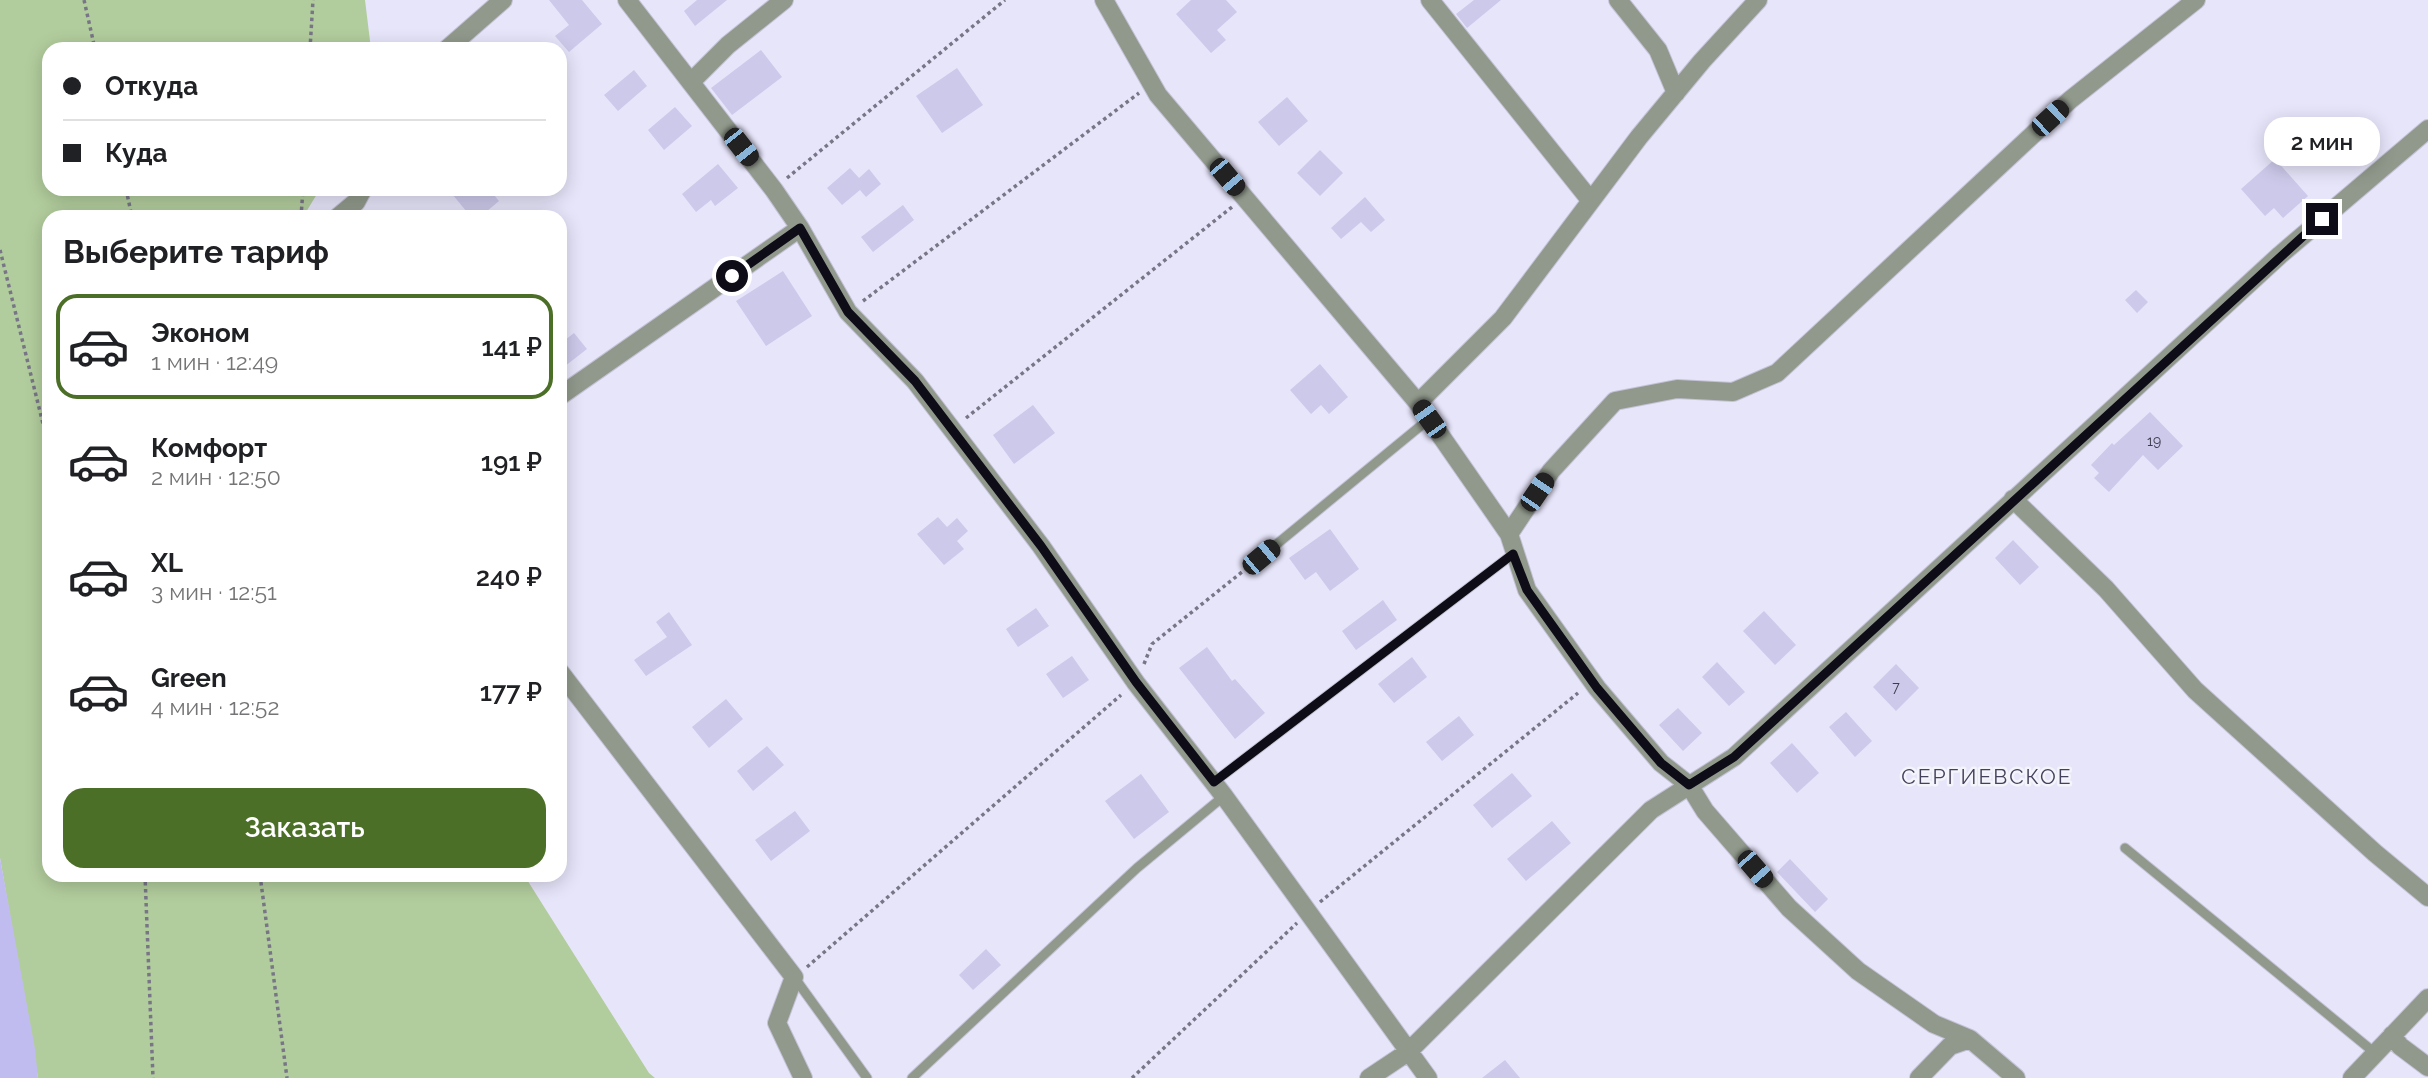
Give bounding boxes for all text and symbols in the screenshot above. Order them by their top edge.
text: Откуда [105,71,198,101]
car [2028,96,2073,140]
callout: 2 мин [2264,118,2380,166]
car [720,124,763,170]
text: 2 мин [2291,128,2353,155]
text: Куда [105,138,168,168]
car [1206,154,1249,200]
route end [2306,203,2338,235]
text: Выберите тариф [63,233,329,270]
route start [716,260,748,292]
icon: car [67,315,130,378]
text: Эконом [151,318,250,348]
text: 141 ₽ [481,332,542,362]
text: 1 мин · 12:49 [151,348,278,375]
car [1409,396,1450,442]
icon: car [67,430,130,493]
text: Комфорт [151,433,267,463]
house number: 19 [2147,433,2161,449]
text: 191 ₽ [481,447,542,477]
text: 2 мин · 12:50 [151,463,281,490]
car [1517,469,1558,515]
car [1239,535,1284,579]
icon: car [67,545,130,608]
text: XL [151,548,183,578]
text: 240 ₽ [476,562,542,592]
text: 3 мин · 12:51 [151,578,277,605]
icon: car [67,660,130,723]
text: Green [151,663,227,693]
text: 177 ₽ [480,677,542,707]
house number: 7 [1892,679,1900,695]
text: 4 мин · 12:52 [151,693,279,720]
district label: СЕРГИЕВСКОЕ [1901,764,2073,789]
button: Заказать [63,788,546,868]
car [1734,846,1777,892]

